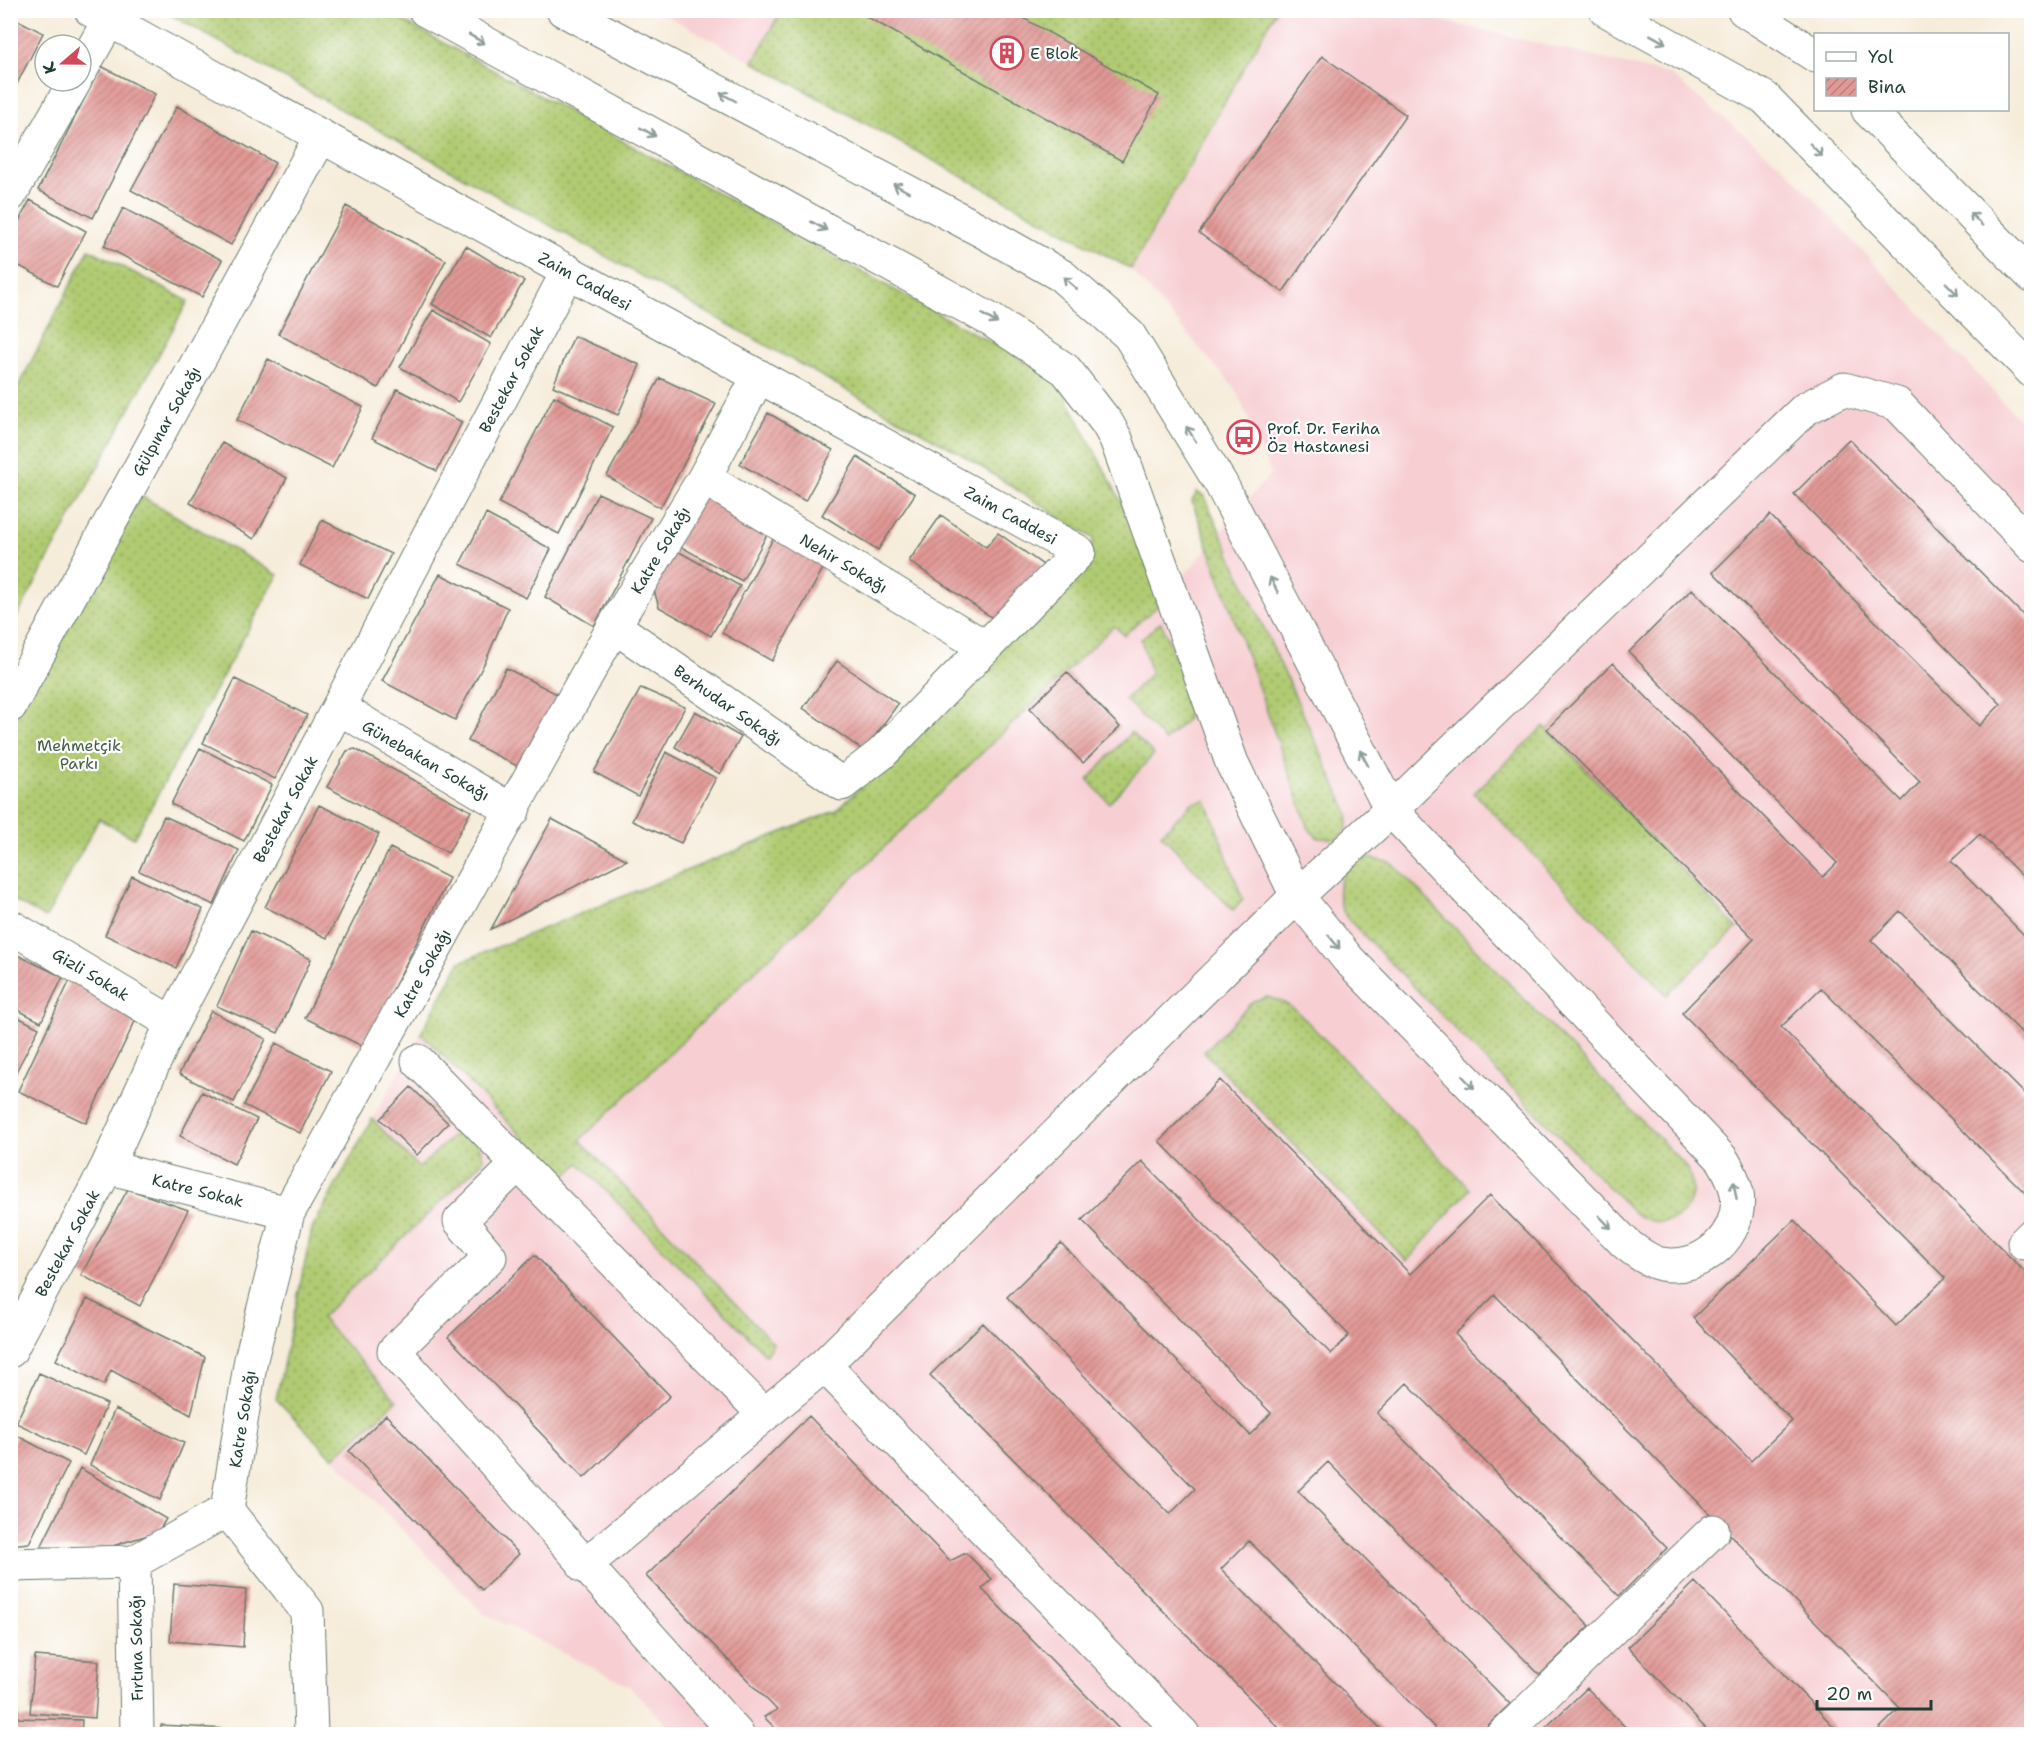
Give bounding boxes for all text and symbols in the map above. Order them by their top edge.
north arrow [33,33,93,93]
legend [1814,33,2009,111]
one-way arrow [467,34,485,45]
one-way arrow [1648,34,1666,45]
building icon: E Blok [989,35,1025,71]
place label: E Blok [1030,43,1079,64]
text: Yol [1868,45,1894,69]
text: K [38,59,61,77]
text: Bina [1868,75,1906,99]
one-way arrow [720,91,737,103]
one-way arrow [639,126,656,138]
one-way arrow [1808,142,1823,157]
one-way arrow [892,182,910,193]
one-way arrow [1968,211,1983,226]
one-way arrow [810,220,827,232]
street label: Zaim Caddesi [535,247,635,316]
one-way arrow [1062,277,1078,290]
one-way arrow [1944,282,1959,297]
one-way arrow [981,314,998,326]
street label: Bestekar Sokak [474,322,549,437]
street label: Gülpınar Sokağı [127,362,205,480]
place label: Prof. Dr. Feriha Öz Hastanesi [1267,418,1380,457]
bus stop icon: Prof. Dr. Feriha Öz Hastanesi [1226,419,1262,455]
one-way arrow [1184,426,1196,443]
street label: Zaim Caddesi [961,481,1061,550]
street label: Katre Sokağı [626,503,695,598]
street label: Nehir Sokağı [796,529,892,598]
one-way arrow [1268,577,1279,595]
street label: Berhudar Sokağı [669,660,786,751]
street label: Günebakan Sokağı [358,715,493,806]
park label: Mehmetçik Parkı [37,735,121,774]
one-way arrow [1358,750,1370,767]
street label: Bestekar Sokak [248,752,323,867]
street label: Katre Sokağı [389,925,456,1021]
one-way arrow [1327,933,1340,949]
street label: Gizli Sokak [48,943,133,1006]
one-way arrow [1461,1075,1476,1090]
street label: Katre Sokak [150,1169,246,1212]
one-way arrow [1729,1181,1740,1201]
street label: Bestekar Sokak [30,1186,105,1301]
one-way arrow [1597,1214,1612,1229]
street label: Katre Sokağı [224,1369,261,1469]
street label: Fırtına Sokağı [125,1595,148,1701]
scale bar [1817,1673,1931,1711]
text: 20 m [1826,1682,1872,1706]

